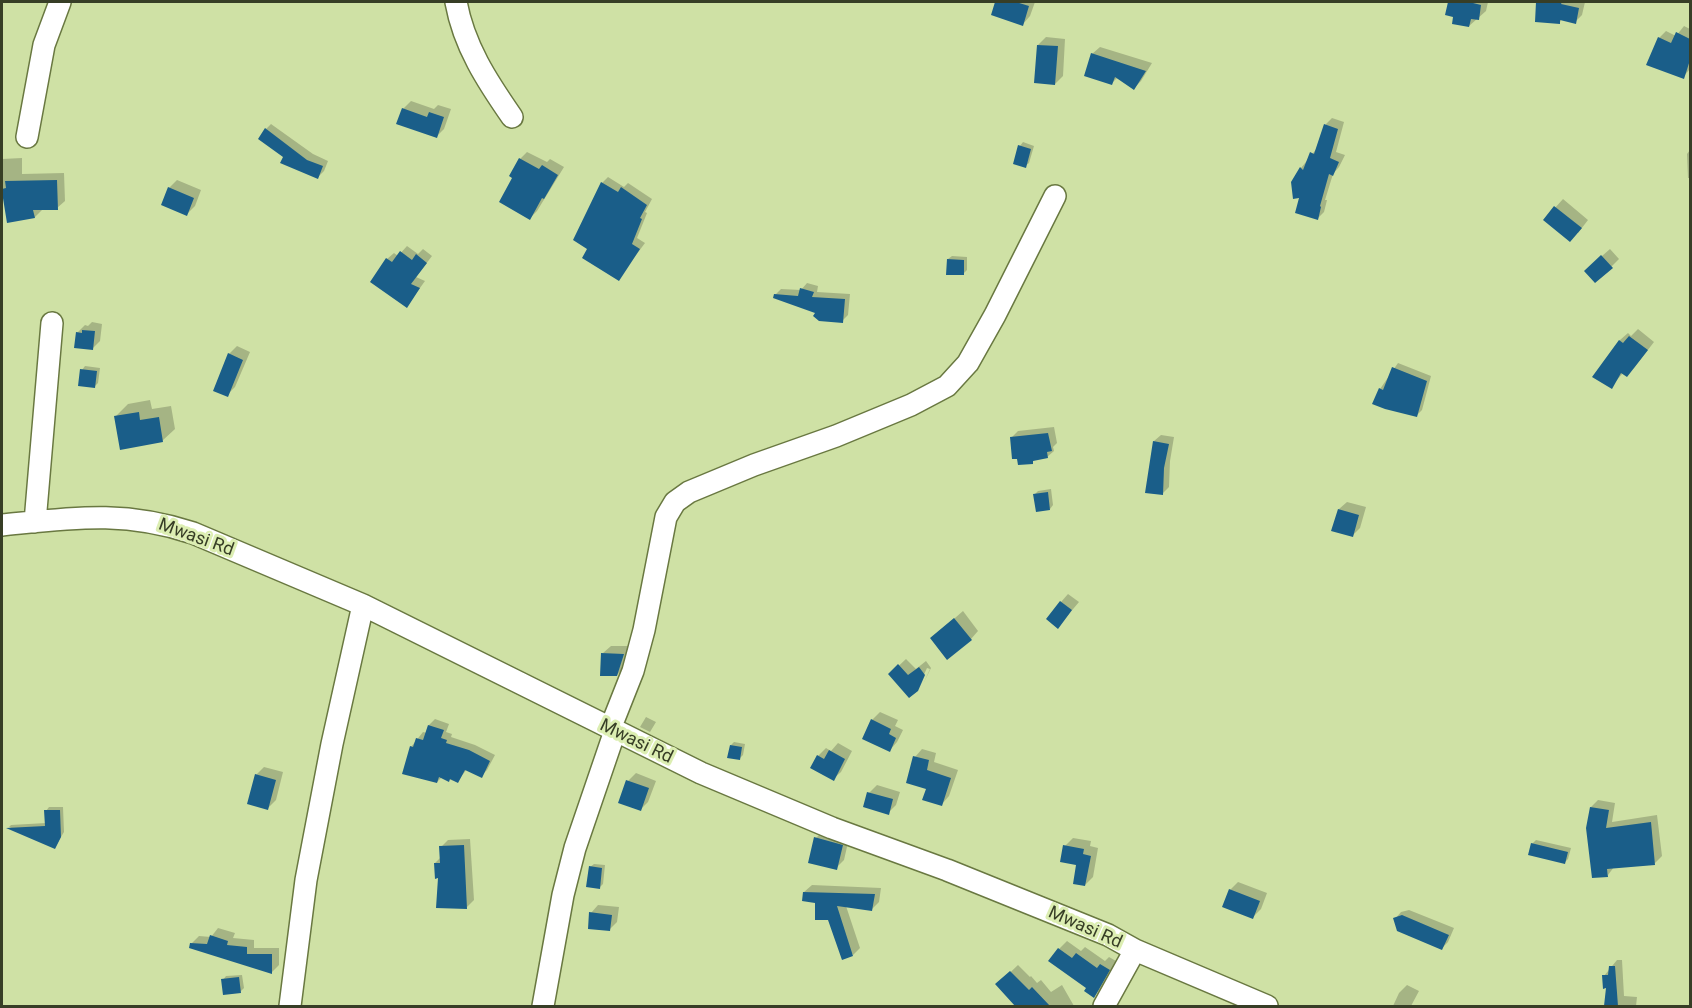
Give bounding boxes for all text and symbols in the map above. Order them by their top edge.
street label: Mwasi Rd [155,514,237,562]
street label: Mwasi Rd [596,715,676,769]
street label: Mwasi Rd [1045,902,1125,954]

